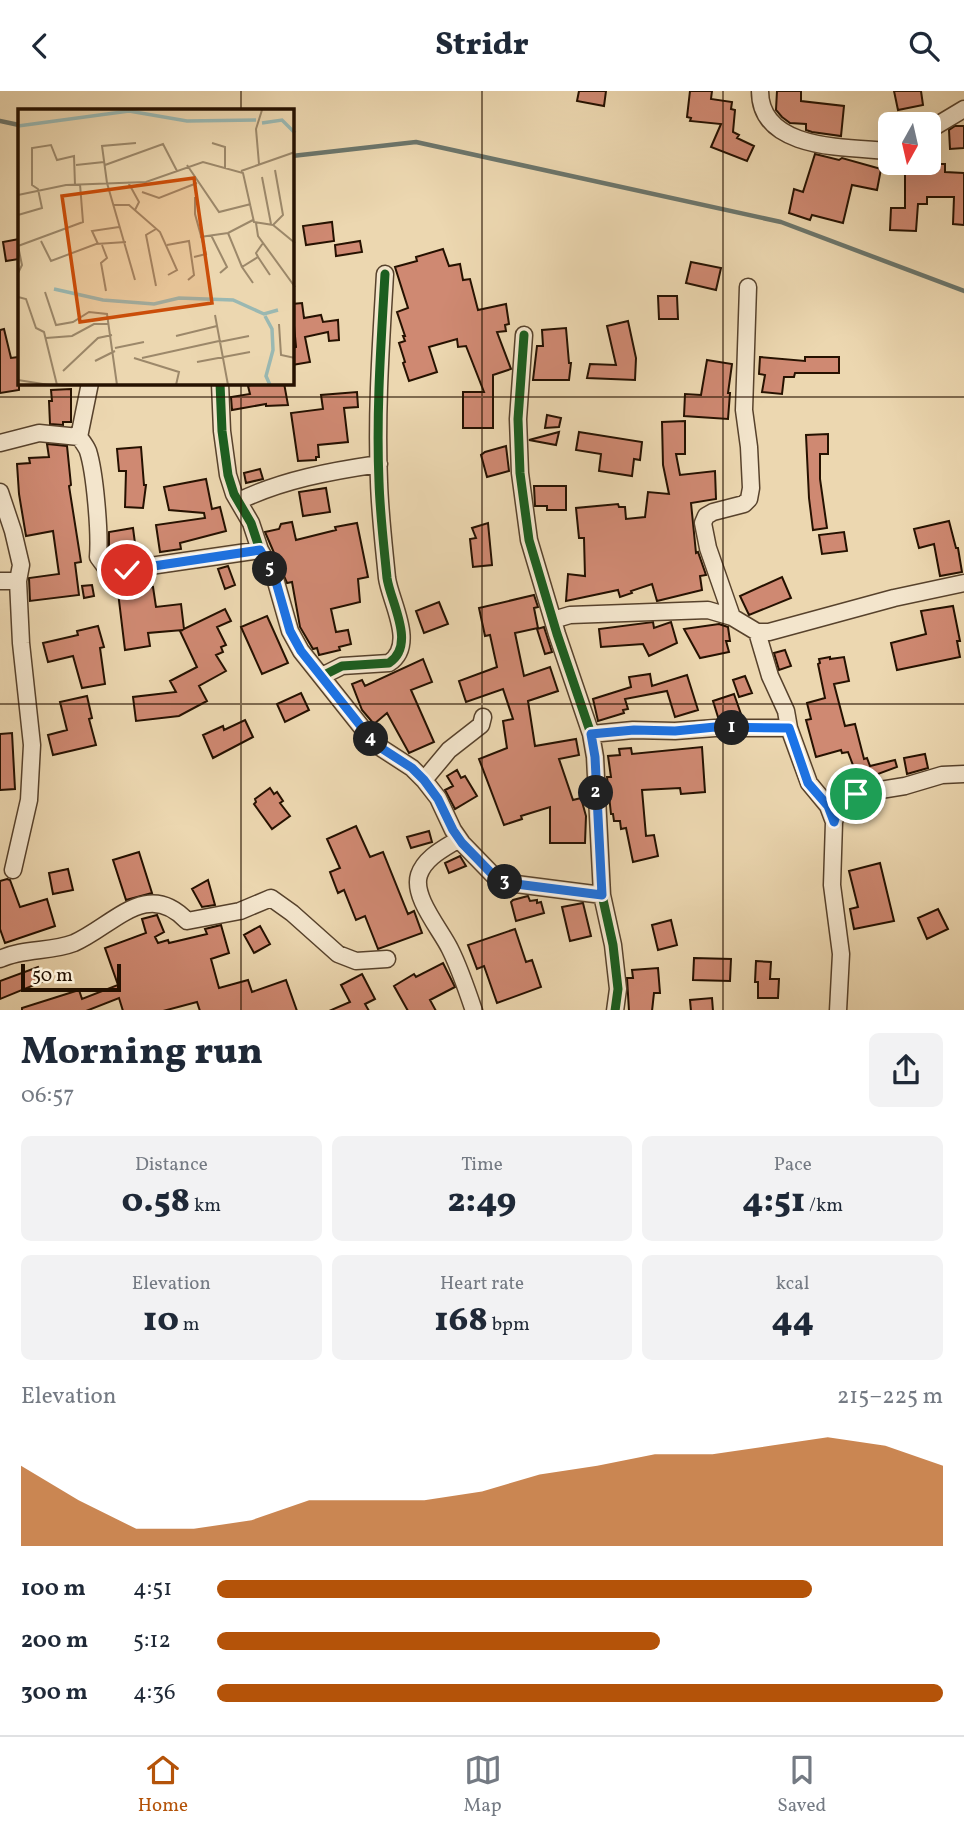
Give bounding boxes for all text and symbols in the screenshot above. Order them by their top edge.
text: Stridr [435,24,529,68]
icon: back [21,27,59,65]
icon: search [905,27,943,65]
inset map [18,109,294,385]
north arrow [878,112,942,175]
map controls [878,112,941,175]
pin [97,540,157,600]
icon: check [108,551,146,589]
pin: 5 [252,552,288,587]
text: 5 [265,555,274,581]
pin: 1 [714,711,750,745]
text: 1 [728,714,735,740]
pin: 4 [354,721,388,757]
text: 4 [365,725,376,751]
pin [826,764,886,824]
pin: 2 [578,775,614,811]
icon: arrive [837,775,875,813]
text: 2 [591,779,600,805]
pin: 3 [488,865,522,899]
text: 3 [500,868,509,894]
scale bar [21,961,121,993]
text: 50 m [32,963,73,989]
text: Morning run [21,1027,263,1080]
button: share [869,1033,943,1107]
text: 06:57 [21,1080,74,1112]
text: Distance [135,1152,208,1178]
text: Time [461,1152,503,1178]
text: Pace [774,1152,812,1178]
text: 0.58 [121,1178,190,1226]
text: 2:49 [448,1178,516,1226]
text: 4:51 [742,1178,805,1226]
text: km [190,1193,221,1219]
text: /km [805,1193,843,1219]
text: Elevation [132,1271,211,1297]
text: Heart rate [440,1271,524,1297]
text: kcal [776,1271,810,1297]
text: 10 [143,1297,179,1345]
text: 168 [434,1297,488,1345]
text: 44 [771,1297,814,1345]
text: m [179,1312,200,1338]
text: bpm [488,1312,530,1338]
text: Elevation [21,1381,117,1413]
text: 215–225 m [837,1381,943,1413]
text: 100 m [21,1573,86,1605]
text: 4:51 [133,1573,172,1605]
text: 200 m [21,1625,88,1657]
text: 5:12 [133,1625,171,1657]
text: 300 m [21,1677,88,1709]
text: 4:36 [133,1677,176,1709]
tab: Home [138,1751,188,1819]
tab: Map [464,1751,502,1819]
tab: Saved [777,1751,826,1819]

